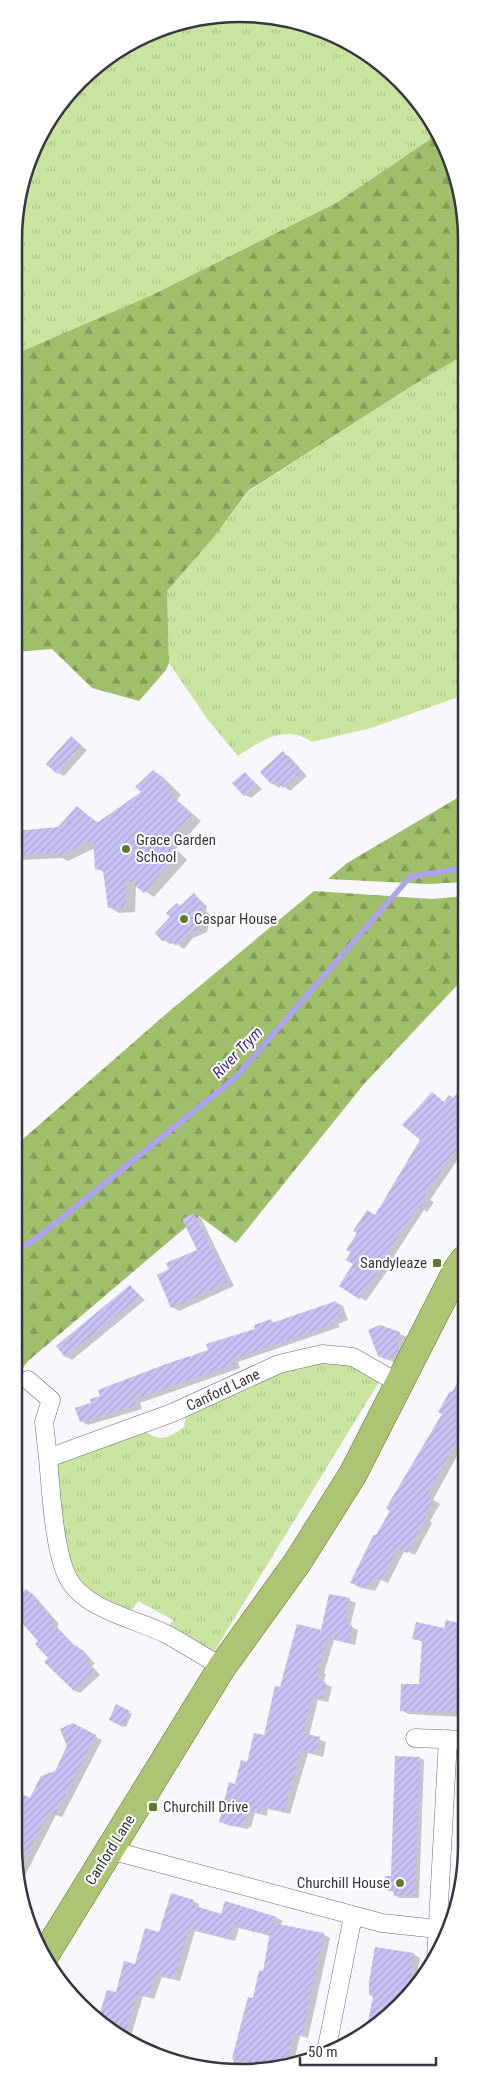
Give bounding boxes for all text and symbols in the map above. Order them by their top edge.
place label: Grace Garden School [136,831,216,866]
marker: Grace Garden School [120,843,132,855]
place label: Caspar House [194,910,277,928]
marker: Caspar House [178,913,190,925]
water label: River Trym [208,1023,266,1082]
place label: Sandyleaze [360,1254,427,1272]
marker: Sandyleaze [431,1257,443,1269]
street label: Canford Lane [183,1365,263,1415]
place label: Churchill Drive [163,1798,248,1816]
marker: Churchill Drive [147,1801,159,1813]
street label: Canford Lane [81,1812,139,1888]
place label: Churchill House [297,1874,390,1892]
marker: Churchill House [394,1877,406,1889]
scale bar [300,2034,436,2066]
text: 50 m [308,2043,338,2061]

